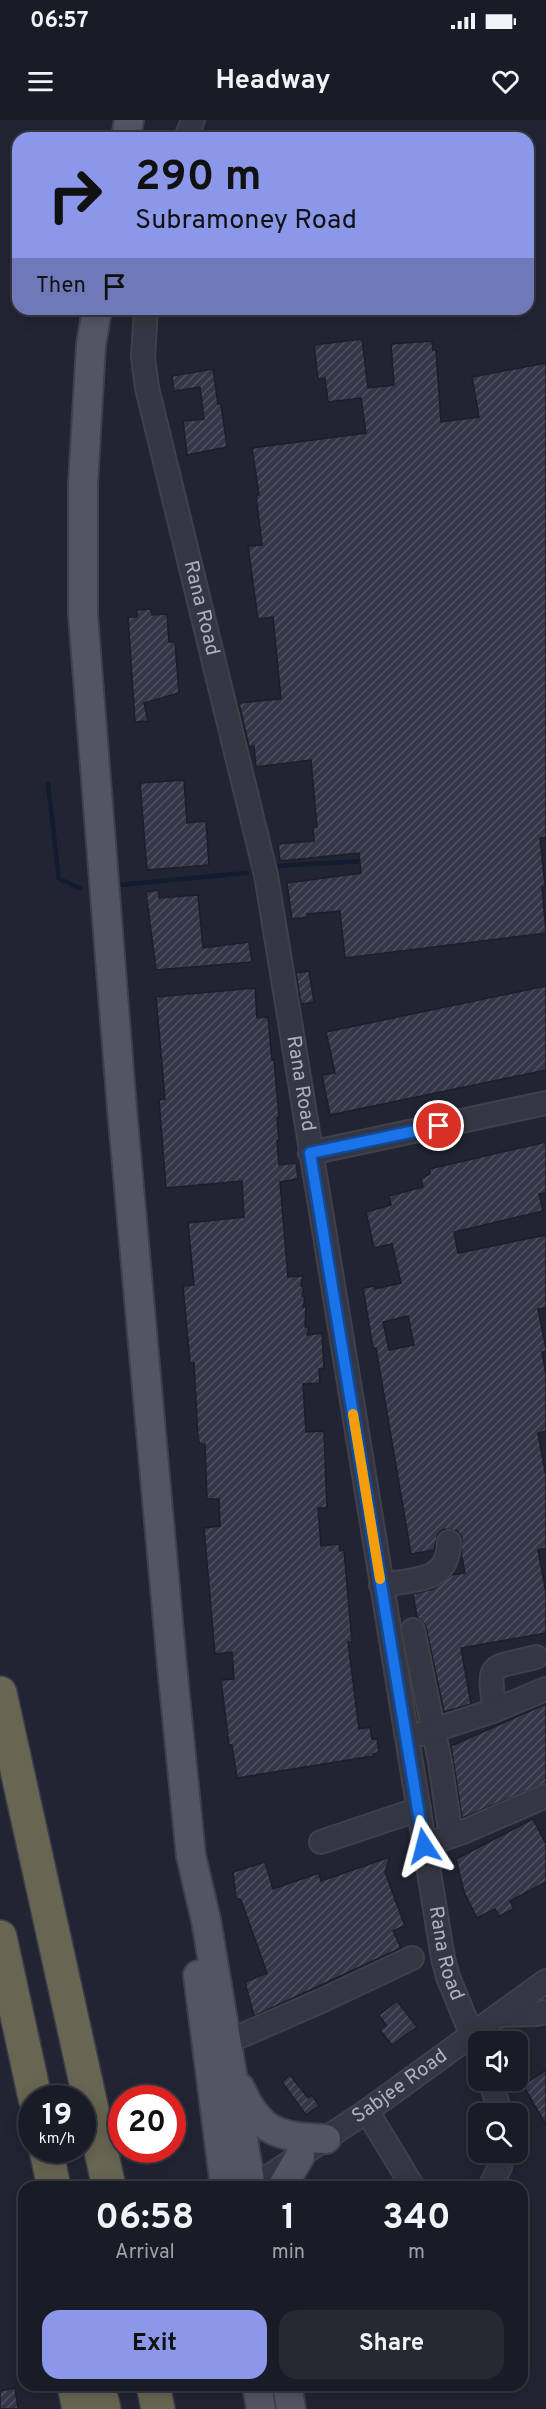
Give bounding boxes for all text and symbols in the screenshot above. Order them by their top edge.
text: 06:57 [30,8,89,35]
text: Headway [215,64,331,98]
icon: menu [24,65,57,98]
icon: heart [489,65,522,98]
text: 290 m [135,152,262,205]
icon: right [36,156,114,234]
text: Subramoney Road [135,204,357,238]
icon: arrive [98,270,131,303]
text: Then [36,273,86,300]
street label: Rana Road [177,558,225,658]
street label: Rana Road [279,1034,321,1133]
pin [413,1100,464,1151]
icon: arrive [422,1109,455,1142]
position arrow [392,1814,456,1878]
street label: Rana Road [422,1904,469,2005]
map controls [468,2031,528,2163]
button: sound [468,2031,528,2091]
street label: Sabjee Road [347,2044,453,2130]
speed limit sign: 20 [108,2085,186,2163]
text: 19 [42,2098,72,2135]
button: search [468,2103,528,2163]
text: km/h [39,2130,75,2149]
text: 06:58 [95,2196,194,2242]
text: 1 [281,2196,296,2242]
text: 340 [382,2196,451,2242]
text: Arrival [115,2240,175,2266]
text: min [272,2240,305,2266]
text: m [408,2240,425,2266]
button: Exit [42,2310,267,2379]
button: Share [279,2310,504,2379]

